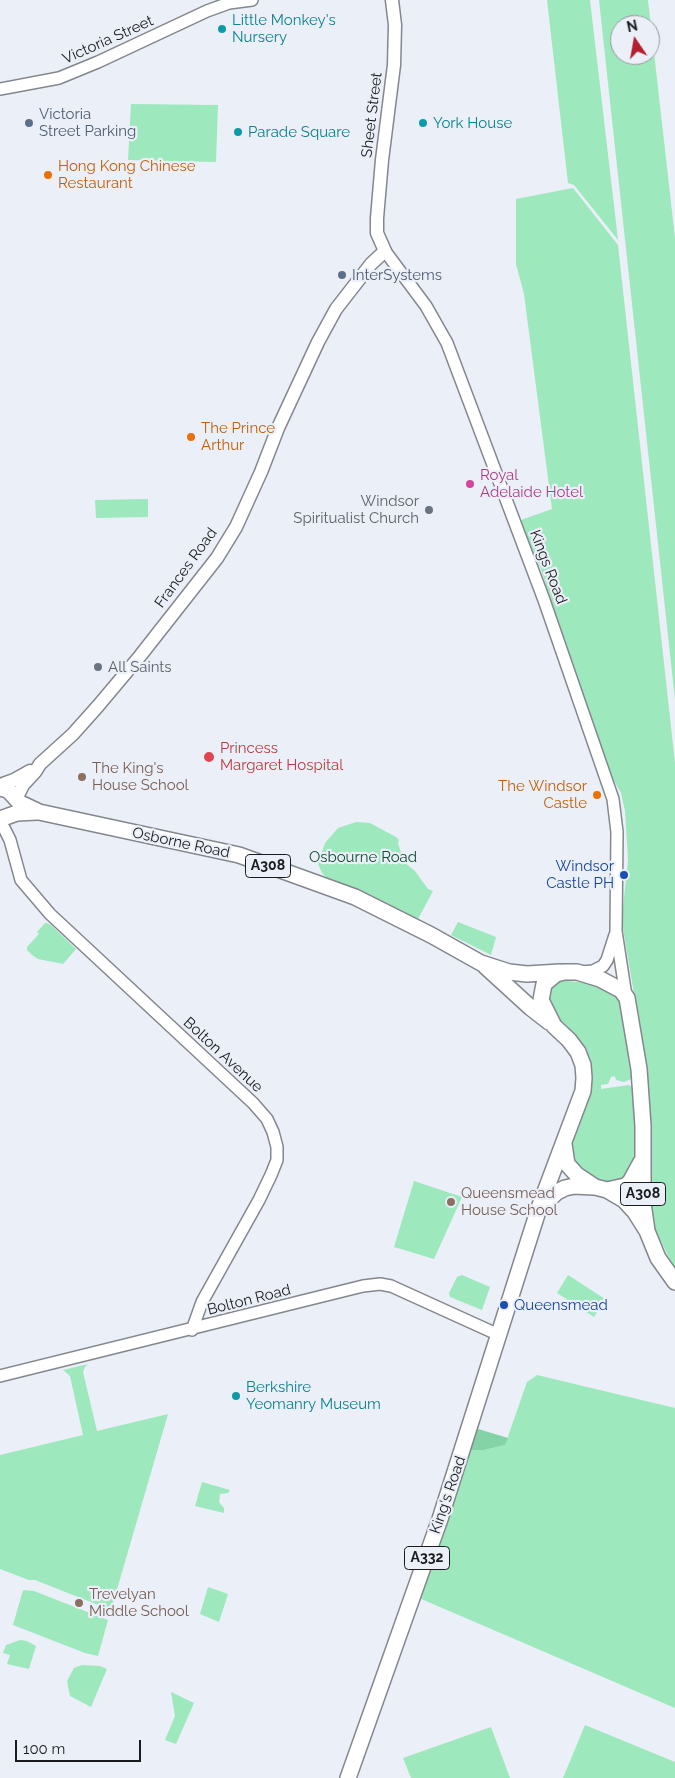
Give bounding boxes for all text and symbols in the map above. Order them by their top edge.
place label: Little Monkey's Nursery [232,11,336,46]
street label: Victoria Street [60,12,156,68]
north arrow [610,15,660,65]
text: N [625,17,639,35]
marker: Little Monkey's Nursery [216,23,228,35]
street label: Sheet Street [358,71,386,159]
place label: Victoria Street Parking [39,105,136,140]
place label: York House [433,114,512,132]
marker: Victoria Street Parking [23,117,35,129]
marker: York House [417,117,429,129]
place label: Parade Square [248,123,350,141]
marker: Parade Square [232,126,244,138]
place label: Hong Kong Chinese Restaurant [58,157,196,192]
marker: Hong Kong Chinese Restaurant [42,169,54,181]
place label: InterSystems [352,266,442,284]
marker: InterSystems [336,269,348,281]
place label: The Prince Arthur [201,419,275,454]
marker: The Prince Arthur [185,431,197,443]
place label: Royal Adelaide Hotel [480,466,583,501]
marker: Royal Adelaide Hotel [464,478,476,490]
place label: Windsor Spiritualist Church [293,492,419,527]
marker: Windsor Spiritualist Church [423,504,435,516]
street label: Frances Road [151,525,221,611]
street label: Kings Road [526,527,570,607]
place label: All Saints [108,658,172,676]
marker: All Saints [92,661,104,673]
place label: Princess Margaret Hospital [220,739,343,774]
marker: Princess Margaret Hospital [202,750,216,764]
place label: The King's House School [92,759,189,794]
marker: The King's House School [76,771,88,783]
place label: The Windsor Castle [498,777,587,812]
marker: The Windsor Castle [591,789,603,801]
street label: Osborne Road [131,824,231,862]
park label: Osbourne Road [309,848,417,866]
road number: A308 [246,854,290,878]
place label: Windsor Castle PH [546,857,614,892]
marker: Windsor Castle PH [618,869,630,881]
street label: Bolton Avenue [180,1014,266,1096]
road number: A308 [620,1182,666,1206]
place label: Queensmead House School [461,1184,558,1219]
marker: Queensmead House School [445,1196,457,1208]
street label: Bolton Road [205,1281,293,1319]
place label: Queensmead [514,1296,608,1314]
marker: Queensmead [498,1299,510,1311]
place label: Berkshire Yeomanry Museum [246,1378,381,1413]
marker: Berkshire Yeomanry Museum [230,1390,242,1402]
street label: King's Road [426,1454,470,1536]
road number: A332 [404,1546,450,1570]
place label: Trevelyan Middle School [89,1585,189,1620]
marker: Trevelyan Middle School [73,1597,85,1609]
scale bar [18,1730,144,1762]
text: 100 m [23,1740,65,1758]

